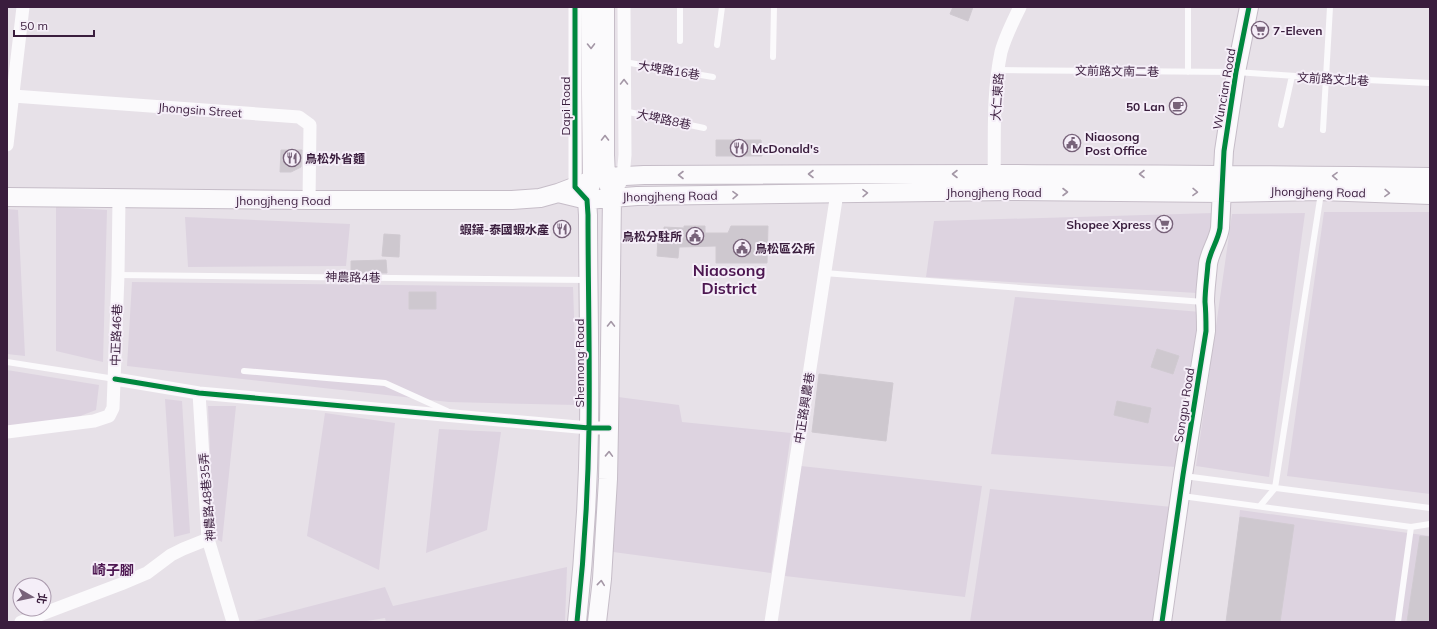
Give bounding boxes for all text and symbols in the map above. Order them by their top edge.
scale bar [14,12,94,38]
text: 50 m [20,18,48,33]
supermarket icon: 7-Eleven [1250,20,1270,40]
place label: 7-Eleven [1273,23,1322,38]
one-way arrow [587,43,595,49]
street label: Wuncian Road [1209,47,1239,131]
street label: 大埤路16巷 [637,58,701,82]
street label: 文前路文南二巷 [1075,63,1159,79]
street label: 文前路文北巷 [1297,70,1369,88]
street label: 大仁東路 [988,73,1006,121]
street label: Dapi Road [558,77,573,135]
one-way arrow [620,79,628,85]
cafe icon: 50 Lan [1168,96,1188,116]
place label: 50 Lan [1126,99,1165,114]
street label: Jhongsin Street [157,100,243,120]
street label: 大埤路8巷 [635,106,693,132]
place label: Niaosong Post Office [1085,129,1148,158]
public building icon: Niaosong Post Office [1062,133,1082,153]
one-way arrow [601,135,609,141]
restaurant icon: McDonald's [729,138,749,158]
place label: McDonald's [752,141,819,156]
restaurant icon: 鳥松外省麵 [282,148,302,168]
place label: 鳥松外省麵 [305,151,365,166]
one-way arrow [808,170,814,179]
one-way arrow [952,170,958,178]
one-way arrow [1139,170,1145,178]
one-way arrow [678,171,684,179]
one-way arrow [1332,171,1338,180]
street label: Jhongjheng Road [1270,184,1366,200]
street label: Jhongjheng Road [946,185,1042,200]
street label: Jhongjheng Road [622,188,718,204]
one-way arrow [1062,188,1068,196]
one-way arrow [1192,188,1198,196]
one-way arrow [862,189,868,197]
one-way arrow [1384,189,1390,197]
one-way arrow [732,190,738,199]
street label: Jhongjheng Road [235,193,331,208]
supermarket icon: Shopee Xpress [1154,214,1174,234]
place label: Shopee Xpress [1066,217,1151,232]
restaurant icon: 蝦鑶-泰國蝦水產 [552,219,572,239]
place label: 蝦鑶-泰國蝦水產 [460,222,549,237]
public building icon: 鳥松分駐所 [685,226,705,246]
place label: 鳥松分駐所 [622,229,682,244]
public building icon: 鳥松區公所 [732,238,752,258]
place label: 鳥松區公所 [755,241,815,256]
district label: Niaosong District [693,260,765,298]
street label: 神農路4巷 [325,269,381,285]
street label: 中正路46巷 [107,304,125,366]
street label: Shennong Road [572,319,587,407]
one-way arrow [607,321,615,327]
street label: Songpu Road [1171,367,1197,443]
street label: 中正路興農巷 [791,371,817,445]
one-way arrow [604,450,613,457]
street label: 神農路48巷35弄 [196,452,218,542]
district label: 崎子腳 [92,561,134,579]
north arrow [12,577,52,617]
one-way arrow [596,580,605,586]
text: 北 [34,592,50,605]

